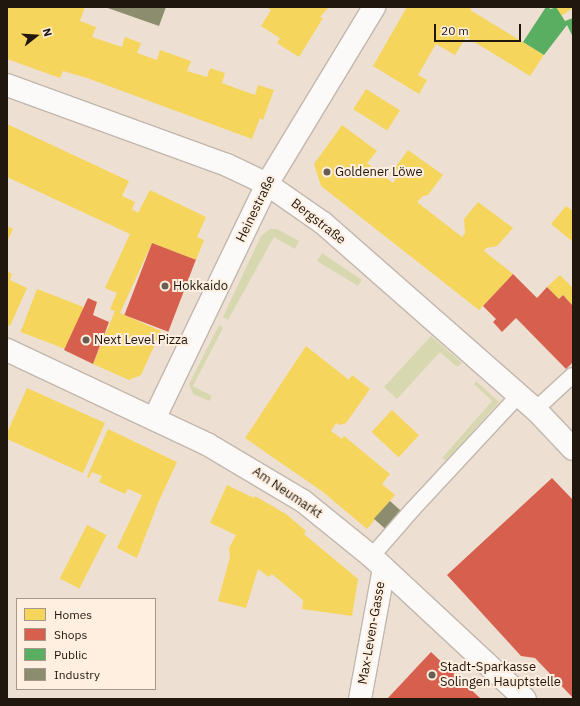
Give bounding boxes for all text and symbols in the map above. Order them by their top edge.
north arrow [16,16,56,56]
scale bar [436,16,523,42]
text: 20 m [441,23,469,38]
text: N [40,27,55,38]
place label: Goldener Löwe [335,164,423,180]
marker: Goldener Löwe [322,167,332,177]
street label: Heinestraße [233,173,279,245]
street label: Bergstraße [288,196,348,248]
place label: Hokkaido [173,278,228,294]
marker: Hokkaido [160,281,170,291]
place label: Next Level Pizza [94,332,188,348]
marker: Next Level Pizza [81,335,91,345]
street label: Am Neumarkt [249,464,325,522]
street label: Max-Leven-Gasse [355,580,389,686]
legend [16,598,156,690]
text: Homes [54,607,92,622]
text: Shops [54,627,87,642]
text: Public [54,647,87,662]
place label: Stadt-Sparkasse Solingen Hauptstelle [440,660,561,691]
text: Industry [54,667,100,682]
marker: Stadt-Sparkasse Solingen Hauptstelle [427,670,437,680]

